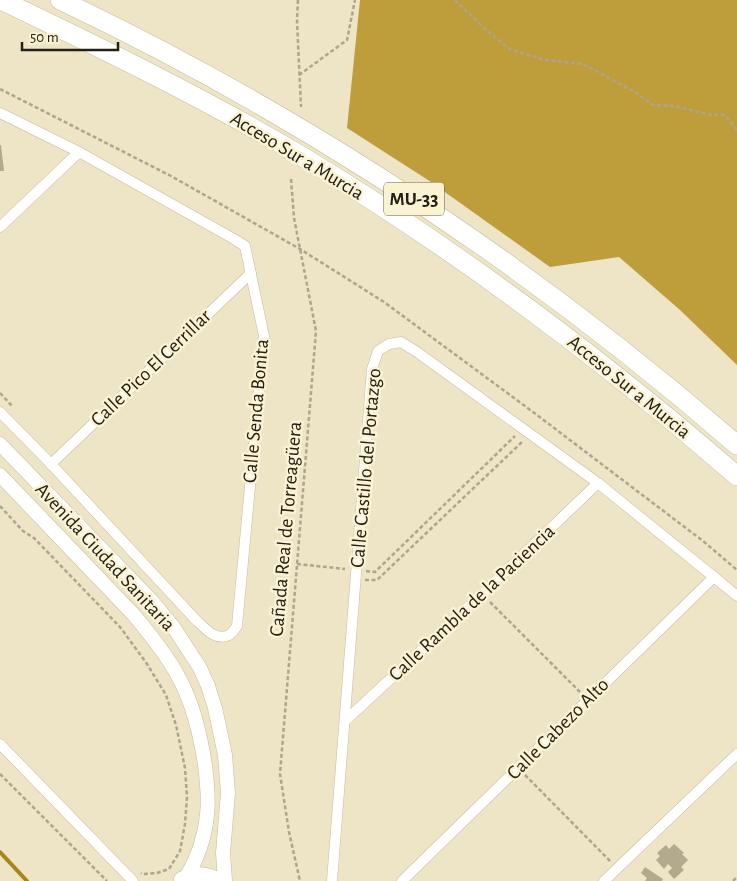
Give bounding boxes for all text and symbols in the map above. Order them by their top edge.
scale bar [22,20,119,52]
text: 50 m [30,30,59,45]
street label: Acceso Sur a Murcia [227,108,367,204]
road number: MU-33 [384,182,444,215]
street label: Calle Pico El Cerrillar [87,305,215,430]
street label: Acceso Sur a Murcia [564,331,694,443]
street label: Calle Senda Bonita [240,338,272,484]
street label: Calle Castillo del Portazgo [347,367,385,569]
street label: Cañada Real de Torreagüera [267,421,305,637]
street label: Avenida Ciudad Sanitaria [31,479,179,635]
street label: Calle Rambla de la Paciencia [385,521,559,685]
street label: Calle Cabezo Alto [503,674,613,784]

